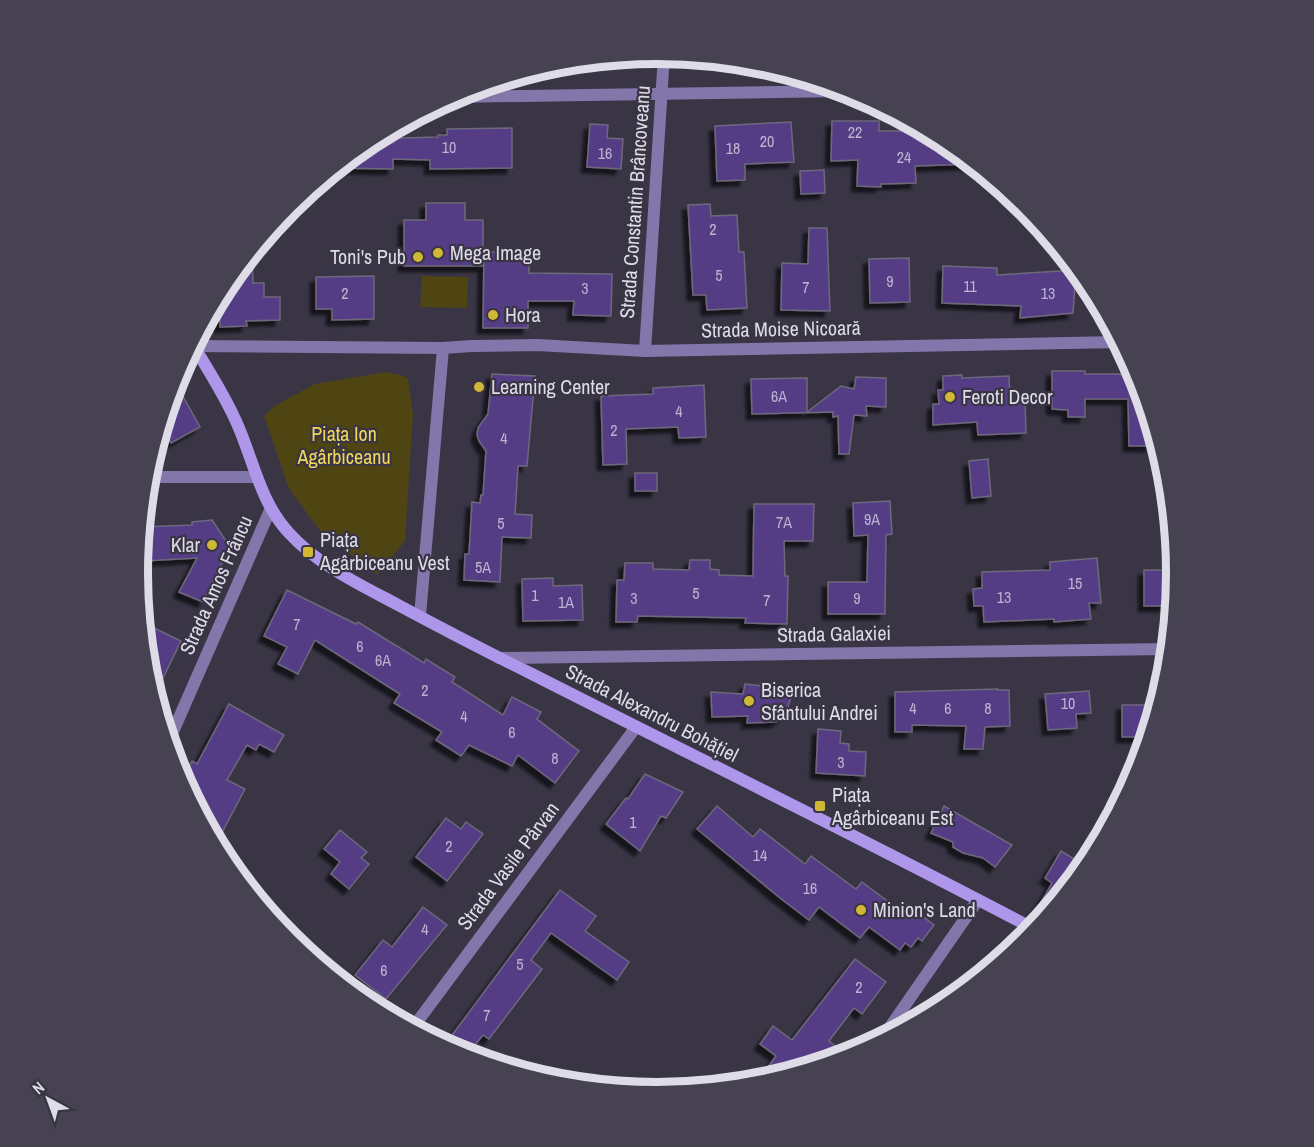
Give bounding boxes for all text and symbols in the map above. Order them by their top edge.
street label: Strada Constantin Brâncoveanu [613,85,656,319]
house number: 22 [848,121,862,143]
house number: 20 [760,130,774,152]
house number: 10 [442,136,456,158]
house number: 18 [726,137,740,159]
house number: 16 [598,142,612,164]
house number: 24 [897,146,911,168]
house number: 2 [709,218,717,240]
place label: Mega Image [450,239,541,266]
place label: Toni's Pub [330,243,406,270]
marker: Mega Image [431,246,445,260]
marker: Toni's Pub [411,250,425,264]
house number: 5 [715,264,723,286]
house number: 9 [886,270,894,292]
house number: 11 [963,275,978,297]
house number: 7 [802,276,810,298]
house number: 3 [581,277,589,299]
house number: 2 [341,282,349,304]
house number: 13 [1041,282,1055,304]
place label: Hora [505,301,541,328]
marker: Hora [486,308,500,322]
street label: Strada Moise Nicoară [701,314,861,343]
place label: Learning Center [491,373,610,400]
marker: Learning Center [472,380,486,394]
place label: Feroti Decor [962,383,1053,410]
house number: 6A [771,385,787,407]
marker: Feroti Decor [943,390,957,404]
house number: 4 [675,400,683,422]
house number: 2 [610,419,618,441]
park label: Piața Ion Agârbiceanu [297,420,391,470]
house number: 4 [500,427,508,449]
house number: 9A [864,508,880,530]
street label: Strada Amos Frâncu [173,511,258,659]
house number: 7A [776,511,792,533]
house number: 5 [497,512,505,534]
place label: Piața Agârbiceanu Vest [319,526,450,576]
place label: Klar [171,531,201,558]
marker: Klar [205,538,219,552]
marker: Piața Agârbiceanu Vest [301,545,315,559]
house number: 5A [475,556,491,578]
house number: 15 [1068,572,1082,594]
house number: 5 [692,582,700,604]
house number: 1 [531,584,539,606]
house number: 13 [997,586,1011,608]
house number: 3 [630,587,638,609]
house number: 9 [853,587,861,609]
house number: 7 [763,589,771,611]
house number: 1A [558,591,574,613]
house number: 7 [293,613,301,635]
street label: Strada Galaxiei [777,619,891,648]
house number: 6 [356,635,364,657]
house number: 6A [375,649,391,671]
street label: Strada Alexandru Bohățiel [561,657,743,768]
place label: Biserica Sfântului Andrei [761,676,878,726]
house number: 2 [421,679,429,701]
house number: 10 [1061,692,1075,714]
marker: Biserica Sfântului Andrei [742,694,756,708]
house number: 4 [909,697,917,719]
house number: 6 [944,697,952,719]
house number: 8 [984,697,992,719]
house number: 4 [460,705,468,727]
house number: 6 [508,721,516,743]
house number: 8 [551,747,559,769]
house number: 3 [837,751,845,773]
place label: Piața Agârbiceanu Est [831,781,954,831]
street label: Strada Vasile Pârvan [451,796,565,935]
marker: Piața Agârbiceanu Est [813,799,827,813]
house number: 1 [629,811,637,833]
house number: 2 [445,835,453,857]
house number: 14 [753,844,767,866]
house number: 16 [803,877,817,899]
place label: Minion's Land [873,896,976,923]
marker: Minion's Land [854,903,868,917]
house number: 4 [421,918,429,940]
house number: 5 [516,953,524,975]
house number: 6 [380,959,388,981]
house number: 2 [855,976,863,998]
house number: 7 [483,1004,491,1026]
north arrow [18,1069,78,1129]
text: N [27,1076,49,1099]

